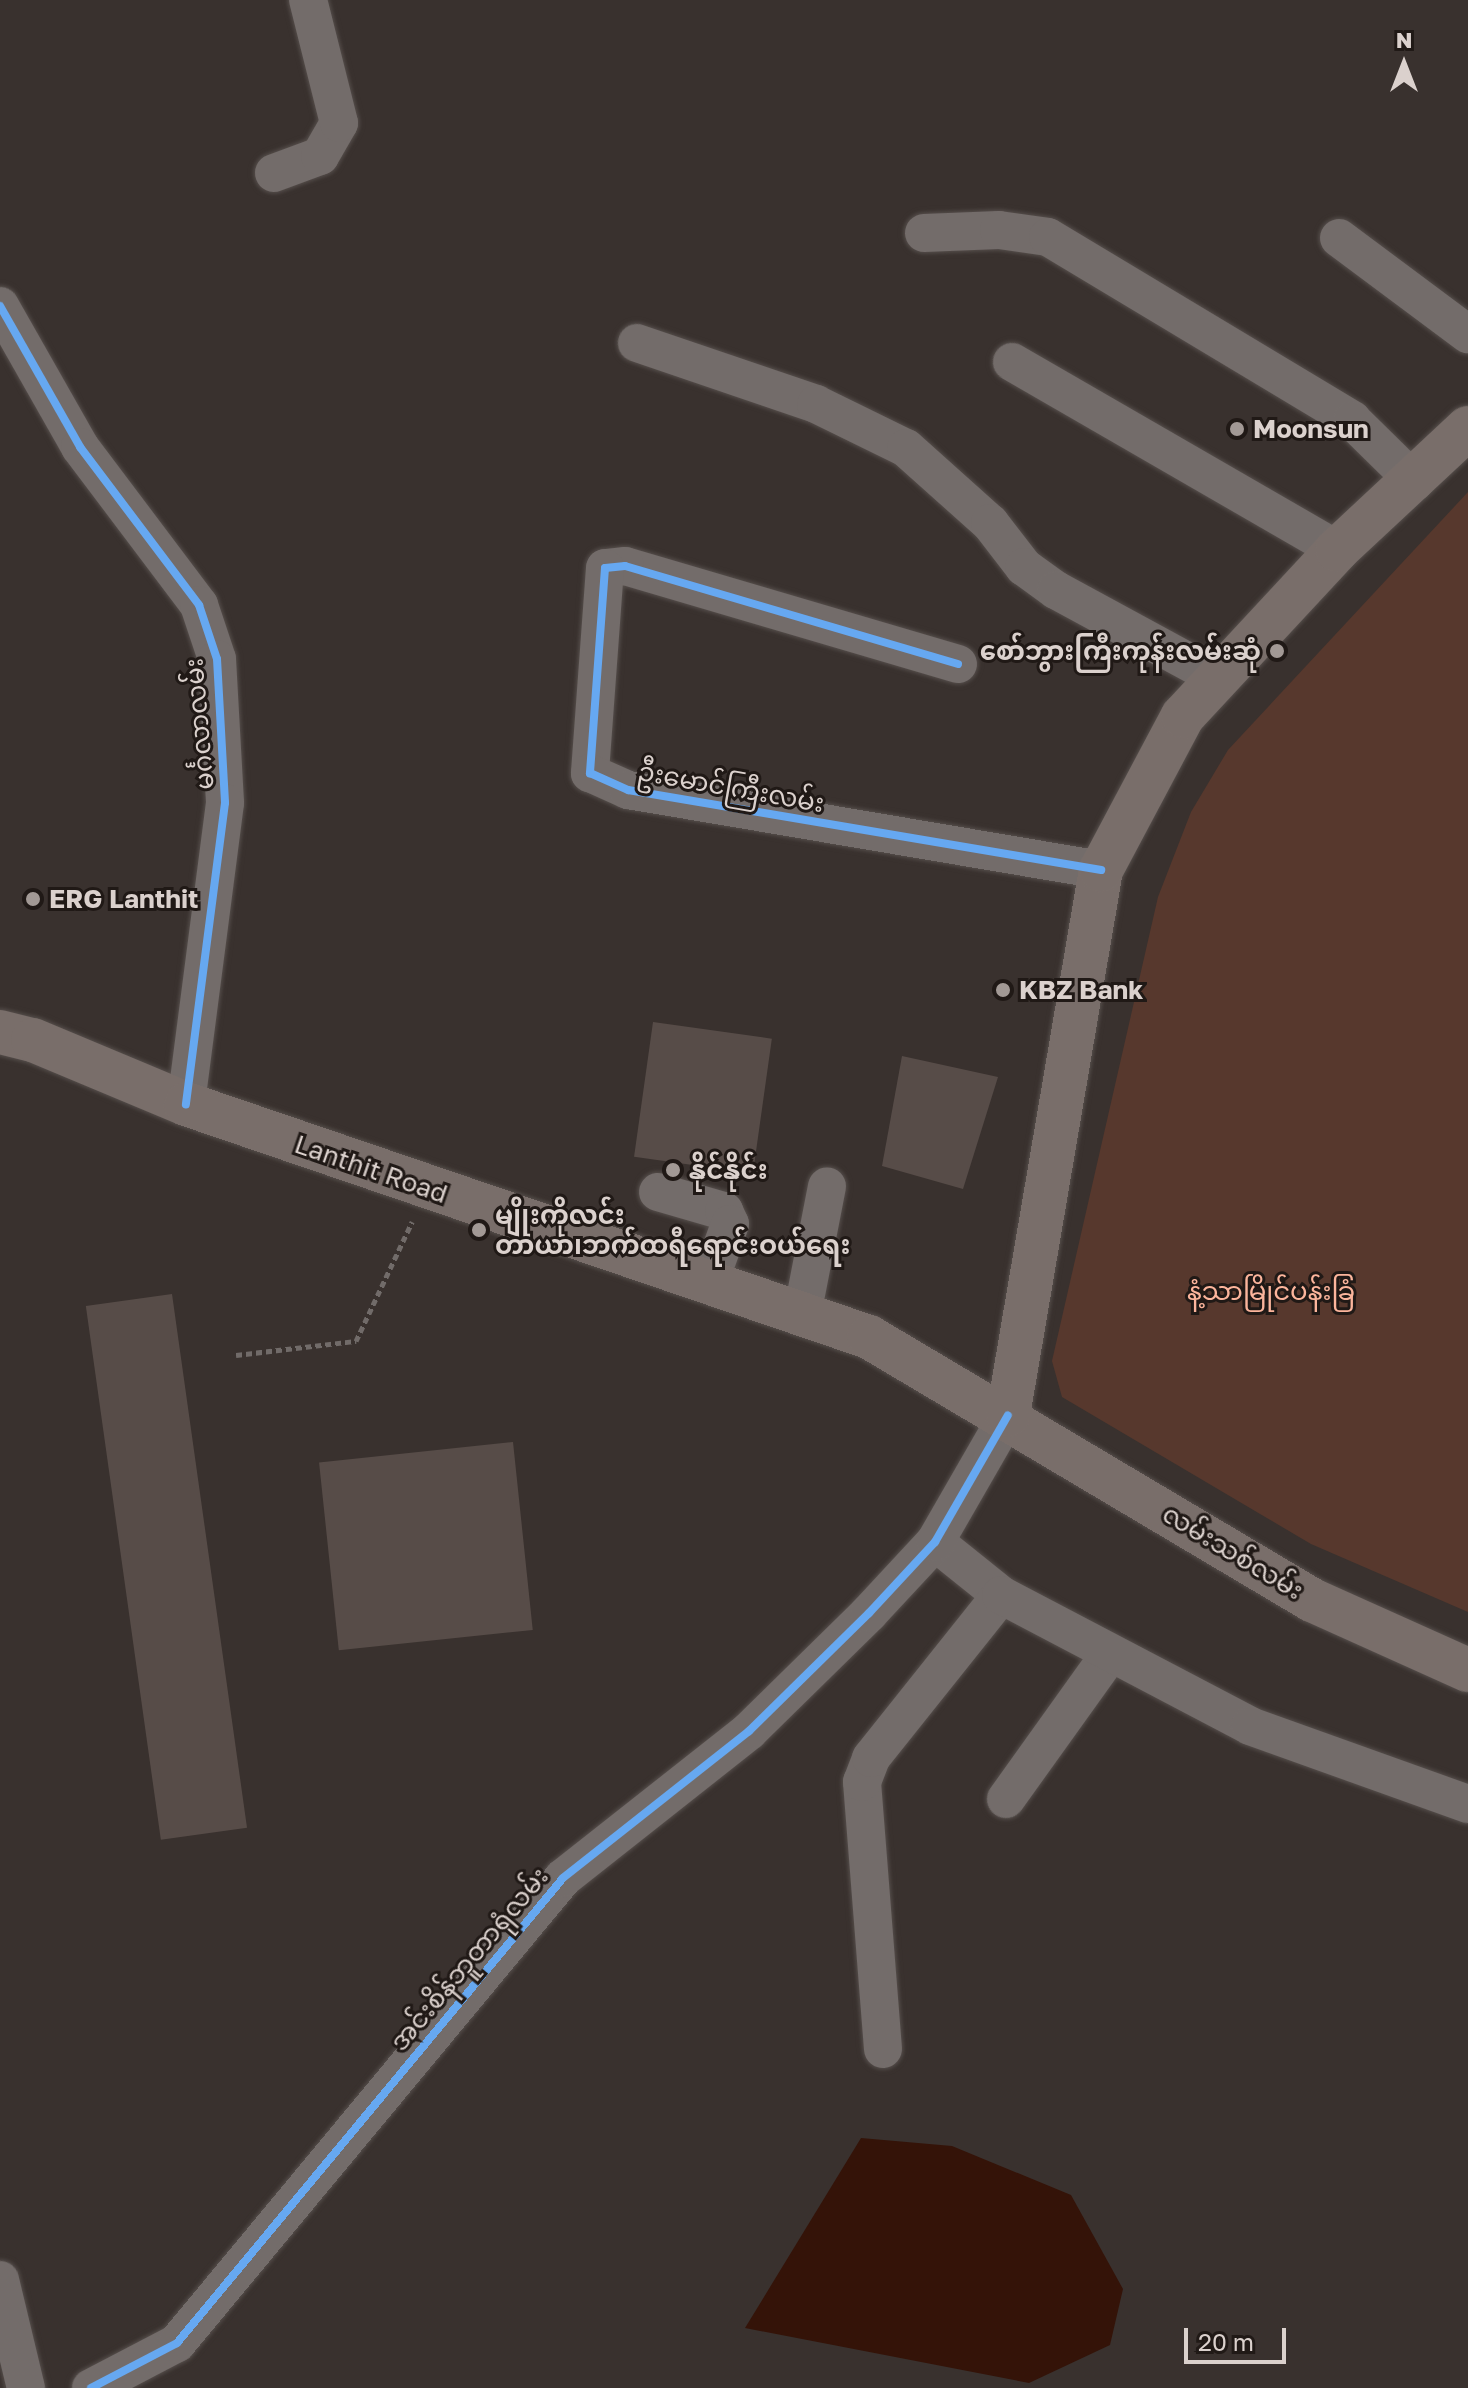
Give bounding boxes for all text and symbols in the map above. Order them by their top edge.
north arrow [1364,24,1444,104]
text: N [1396,26,1412,53]
place label: Moonsun [1253,413,1369,445]
marker: Moonsun [1228,420,1246,438]
place label: စော်ဘွားကြီးကုန်းလမ်းဆုံ [980,635,1261,667]
marker: စော်ဘွားကြီးကုန်းလမ်းဆုံ [1268,642,1286,660]
street label: မင်္ဂလာလမ်း [178,657,220,791]
street label: ဦးမောင်ကြီးလမ်း [635,755,827,819]
place label: ERG Lanthit [49,883,198,915]
marker: ERG Lanthit [24,890,42,908]
place label: KBZ Bank [1019,974,1143,1006]
marker: KBZ Bank [994,981,1012,999]
street label: Lanthit Road [291,1128,451,1210]
place label: နိုင်နိုင်း [689,1154,768,1186]
marker: နိုင်နိုင်း [664,1161,682,1179]
place label: မျိုးကိုလင်း တာယာ၊ဘက်ထရီရောင်းဝယ်ရေး [495,1199,850,1260]
marker: မျိုးကိုလင်း တာယာ၊ဘက်ထရီရောင်းဝယ်ရေး [470,1221,488,1239]
park label: နံ့သာမြိုင်ပန်းခြံ [1187,1275,1355,1307]
street label: လမ်းသစ်လမ်း [1157,1498,1309,1606]
street label: အင်းစိန်ဘူတာရုံလမ်း [383,1861,555,2057]
scale bar [1188,2312,1290,2362]
text: 20 m [1198,2327,1254,2356]

